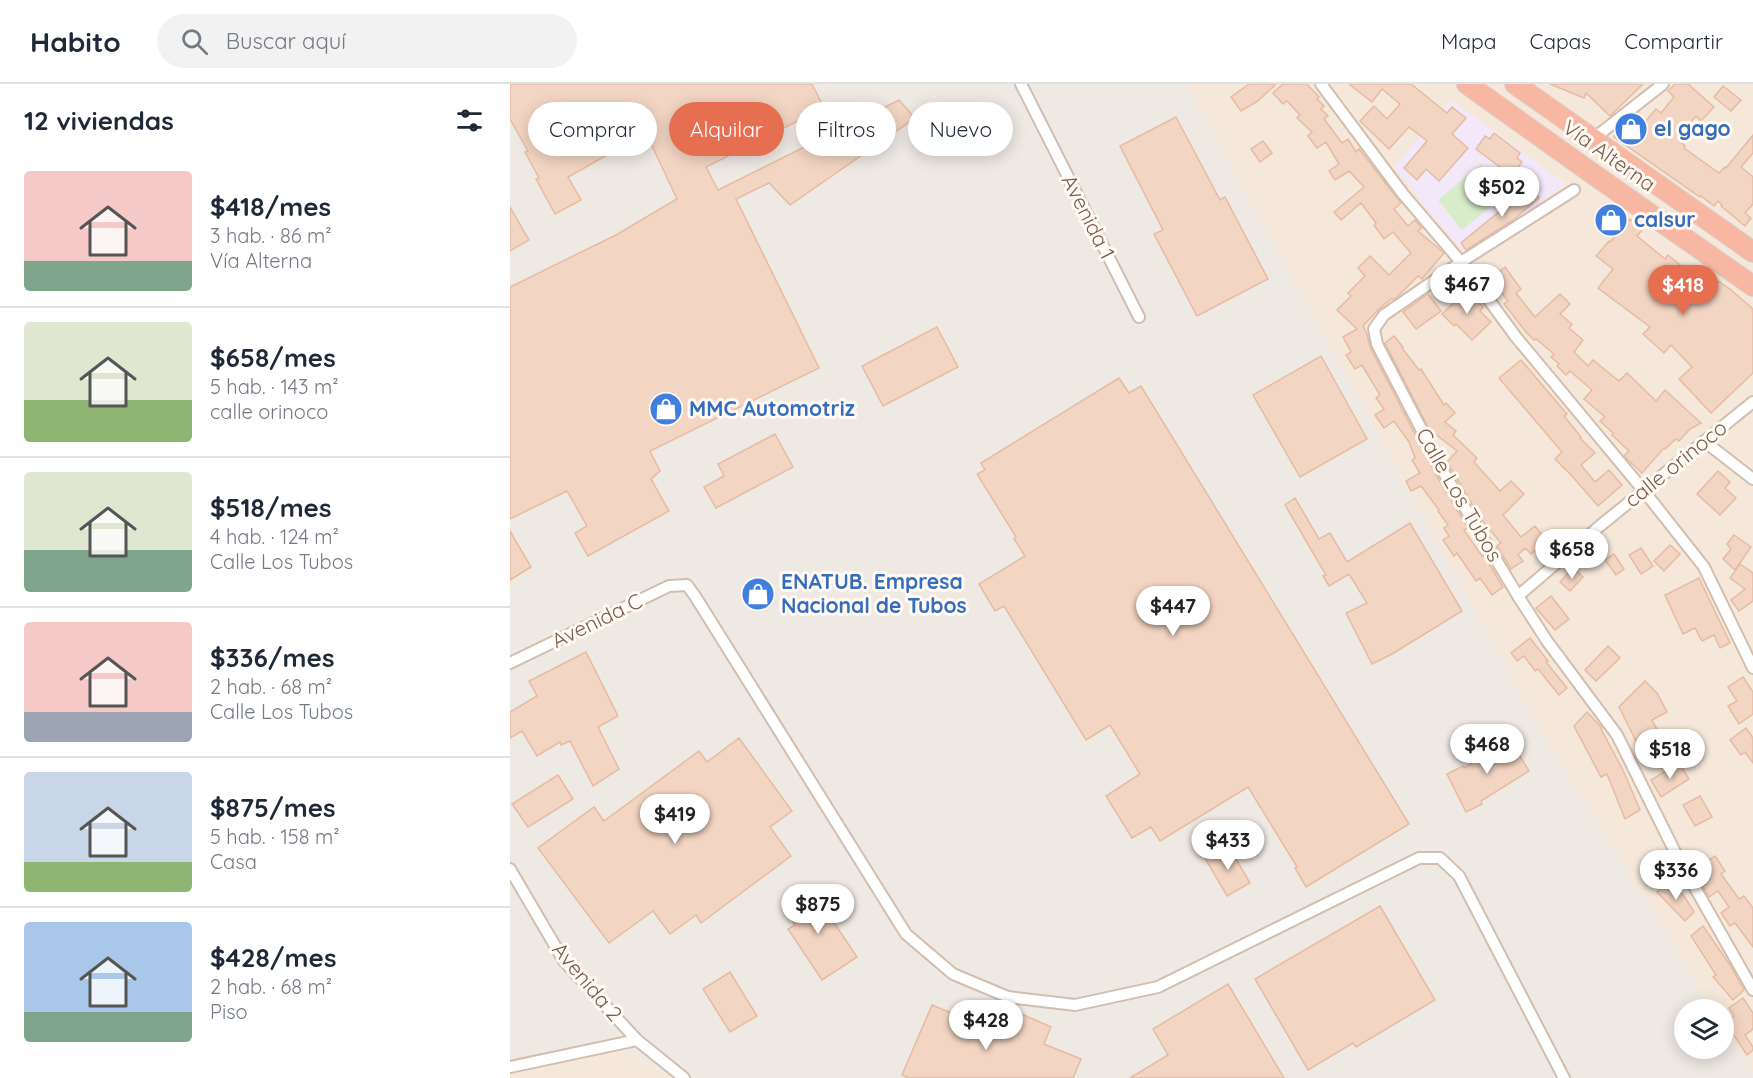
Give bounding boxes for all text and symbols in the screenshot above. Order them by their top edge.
search box [157,14,577,68]
text: Habito [30,24,121,59]
icon: search [178,25,211,58]
text: Buscar aquí [226,27,346,55]
text: Mapa [1441,28,1496,54]
text: Capas [1529,28,1591,54]
text: Compartir [1624,28,1723,54]
chip: Comprar [528,102,657,156]
chip: Alquilar [669,102,784,156]
chip: Filtros [796,102,896,156]
chip: Nuevo [908,102,1013,156]
text: 12 viviendas [24,104,174,137]
icon: filters [453,104,486,137]
shop icon: el gago [1613,111,1649,147]
street label: Vía Alterna [1558,114,1661,197]
place label: el gago [1654,115,1731,141]
pin: $502 [1466,167,1538,218]
street label: Avenida 1 [1057,170,1121,263]
text: $502 [1478,174,1526,199]
text: $418/mes [210,190,331,223]
icon: home [72,195,144,267]
shop icon: calsur [1593,202,1629,238]
place label: calsur [1634,206,1695,232]
text: 3 hab. · 86 m² [210,223,332,248]
text: Vía Alterna [210,248,312,273]
pin: $467 [1431,264,1503,315]
pin: $418 [1647,265,1719,316]
text: $467 [1444,271,1490,296]
text: $418 [1662,272,1704,297]
text: $658/mes [210,341,336,374]
icon: home [72,346,144,418]
text: 5 hab. · 143 m² [210,374,339,399]
shop icon: MMC Automotriz [648,391,684,427]
place label: MMC Automotriz [689,395,855,421]
text: calle orinoco [210,399,328,424]
street label: calle orinoco [1619,414,1732,512]
street label: Calle Los Tubos [1411,423,1509,566]
text: $518/mes [210,491,331,524]
icon: home [72,496,144,568]
text: 4 hab. · 124 m² [210,524,339,549]
pin: $658 [1536,529,1608,580]
text: $658 [1549,536,1595,561]
text: Calle Los Tubos [210,549,353,574]
place label: ENATUB. Empresa Nacional de Tubos [781,568,967,618]
shop icon: ENATUB. Empresa Nacional de Tubos [740,576,776,612]
pin: $447 [1137,586,1209,637]
street label: Avenida C [547,587,646,653]
text: $447 [1150,593,1196,618]
text: $336/mes [210,641,334,674]
icon: home [72,646,144,718]
text: 2 hab. · 68 m² [210,674,332,699]
text: Calle Los Tubos [210,699,353,724]
pin: $468 [1451,724,1523,775]
pin: $518 [1634,729,1706,780]
text: $468 [1464,731,1510,756]
text: $518 [1649,736,1691,761]
text: $875/mes [210,791,336,824]
pin: $419 [639,794,711,845]
icon: home [72,796,144,868]
text: $419 [654,801,696,826]
pin: $433 [1192,820,1264,871]
text: 5 hab. · 158 m² [210,824,340,849]
text: $433 [1205,827,1251,852]
text: Casa [210,849,257,874]
pin: $336 [1640,850,1712,901]
text: $336 [1654,857,1698,882]
pin: $875 [782,884,854,935]
text: $875 [795,891,841,916]
street label: Avenida 2 [547,936,628,1026]
text: $428/mes [210,941,336,974]
icon: home [72,946,144,1018]
text: 2 hab. · 68 m² [210,974,332,999]
text: Piso [210,999,248,1024]
map controls [1674,999,1734,1059]
button: layers [1674,999,1734,1059]
pin: $428 [950,1000,1022,1051]
text: $428 [963,1007,1009,1032]

